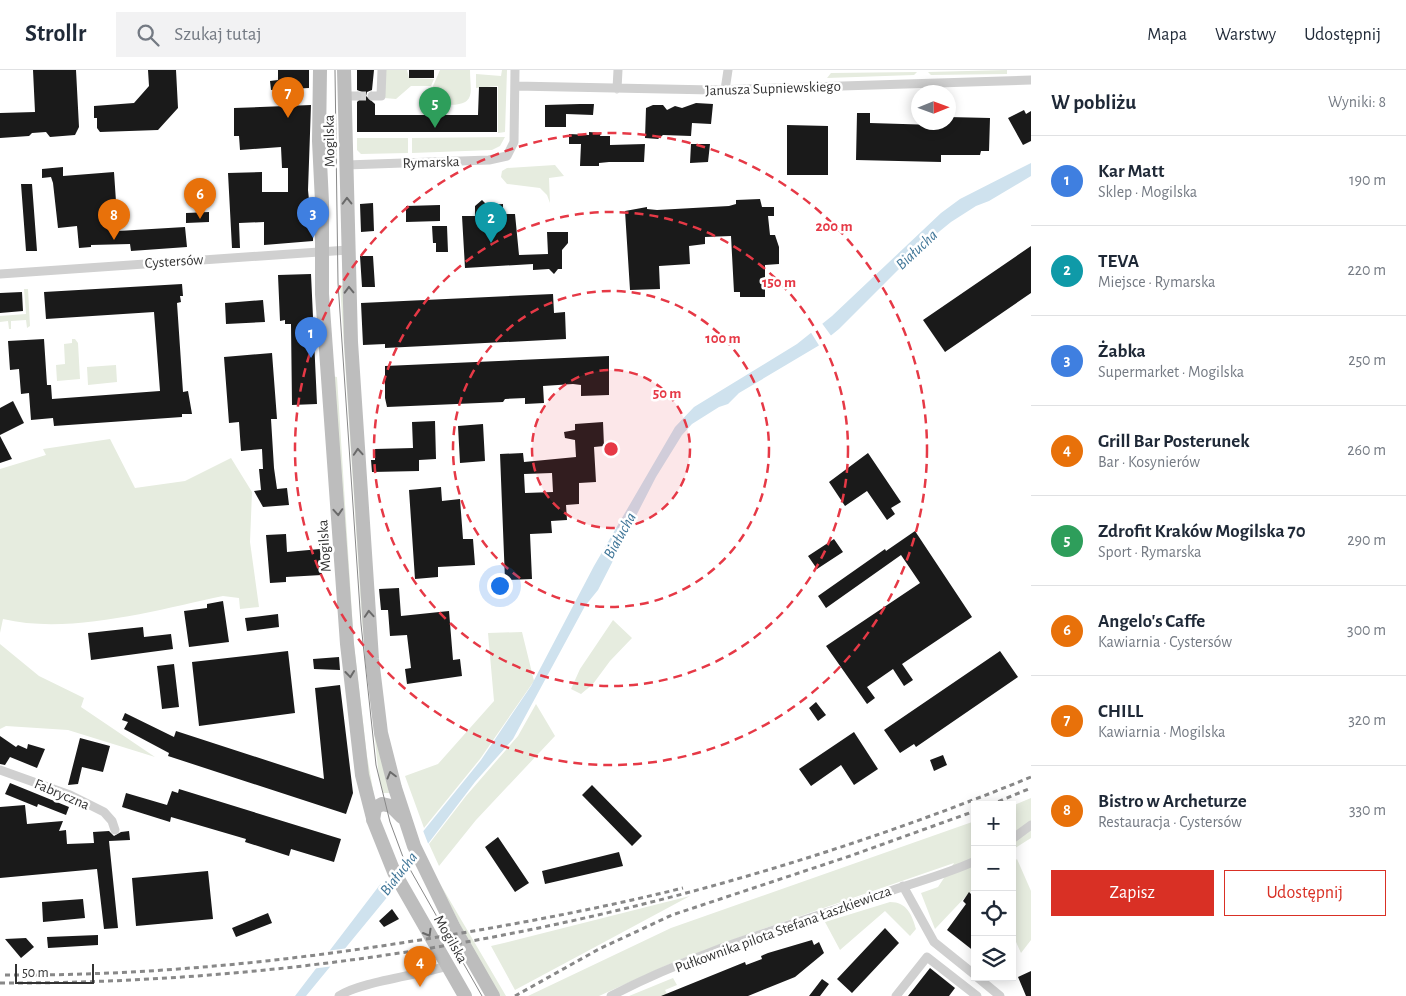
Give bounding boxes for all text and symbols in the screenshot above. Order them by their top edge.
search box [116,12,466,57]
icon: search [134,21,162,49]
text: Strollr [25,22,86,46]
text: Szukaj tutaj [174,25,262,44]
text: Mapa [1147,26,1187,44]
text: Warstwy [1215,26,1276,44]
text: Udostępnij [1304,26,1381,44]
pin: 7 [272,77,304,118]
street label: Janusza Supniewskiego [705,79,841,98]
north arrow [911,85,956,130]
pin: 5 [419,87,451,128]
text: W pobliżu [1051,92,1136,113]
text: Wyniki: 8 [1328,94,1386,110]
street label: Mogilska [322,115,337,167]
street label: Rymarska [402,154,460,171]
text: Kar Matt [1098,162,1164,181]
text: 1 [1064,172,1070,188]
text: 190 m [1349,172,1386,188]
pin: 6 [184,178,216,219]
text: Sklep · Mogilska [1098,184,1197,200]
pin: 3 [297,197,329,238]
one-way arrow [342,197,352,205]
pin: 8 [98,199,130,240]
pin: 2 [475,202,507,243]
text: 200 m [815,219,853,234]
water label: Białucha [893,227,940,273]
street label: Cystersów [144,252,204,271]
text: TEVA [1098,252,1139,271]
text: 2 [1063,262,1071,278]
text: 220 m [1348,262,1386,278]
text: Miejsce · Rymarska [1098,274,1215,290]
text: 150 m [762,275,796,290]
one-way arrow [343,286,354,294]
pin: 1 [295,317,327,358]
text: 100 m [705,331,741,346]
text: Żabka [1098,342,1146,361]
text: 3 [1064,352,1070,368]
text: 250 m [1348,352,1386,368]
text: Supermarket · Mogilska [1098,364,1244,380]
text: 50 m [653,386,681,401]
text: Grill Bar Posterunek [1098,432,1250,451]
centre of rings [602,440,620,458]
text: 4 [1063,442,1071,458]
text: 260 m [1347,442,1386,458]
one-way arrow [353,448,364,456]
text: Bar · Kosynierów [1098,454,1200,470]
one-way arrow [333,509,344,517]
water label: Białucha [601,510,639,561]
street label: Mogilska [315,519,334,573]
text: Zdrofit Kraków Mogilska 70 [1098,522,1306,541]
text: 5 [1064,532,1070,548]
text: 290 m [1347,532,1386,548]
text: Sport · Rymarska [1098,544,1202,560]
your location [487,573,513,599]
one-way arrow [364,610,375,618]
text: Angelo's Caffe [1098,612,1205,631]
text: 6 [1063,622,1071,638]
text: 300 m [1347,622,1386,638]
text: Kawiarnia · Cystersów [1098,634,1232,650]
one-way arrow [344,671,355,679]
text: CHILL [1098,702,1143,721]
text: 7 [1064,712,1070,728]
text: 320 m [1348,712,1386,728]
text: Kawiarnia · Mogilska [1098,724,1225,740]
one-way arrow [387,772,397,780]
street label: Fabryczna [32,776,92,813]
text: Bistro w Archeturze [1098,792,1247,811]
map controls [971,801,1016,981]
button: + [971,801,1016,846]
text: 8 [1063,802,1071,818]
text: 330 m [1349,802,1386,818]
text: Restauracja · Cystersów [1098,814,1242,830]
button: − [971,846,1016,891]
water label: Białucha [377,849,420,898]
button: Zapisz [1051,870,1214,916]
button: Udostępnij [1224,870,1386,916]
street label: Pułkownika pilota Stefana Łaszkiewicza [673,883,893,976]
button: locate [971,891,1016,936]
street label: Mogilska [431,913,470,966]
one-way arrow [422,928,432,937]
button: layers [971,936,1016,981]
pin: 4 [404,946,436,987]
scale bar [15,961,94,984]
text: 50 m [22,966,49,980]

